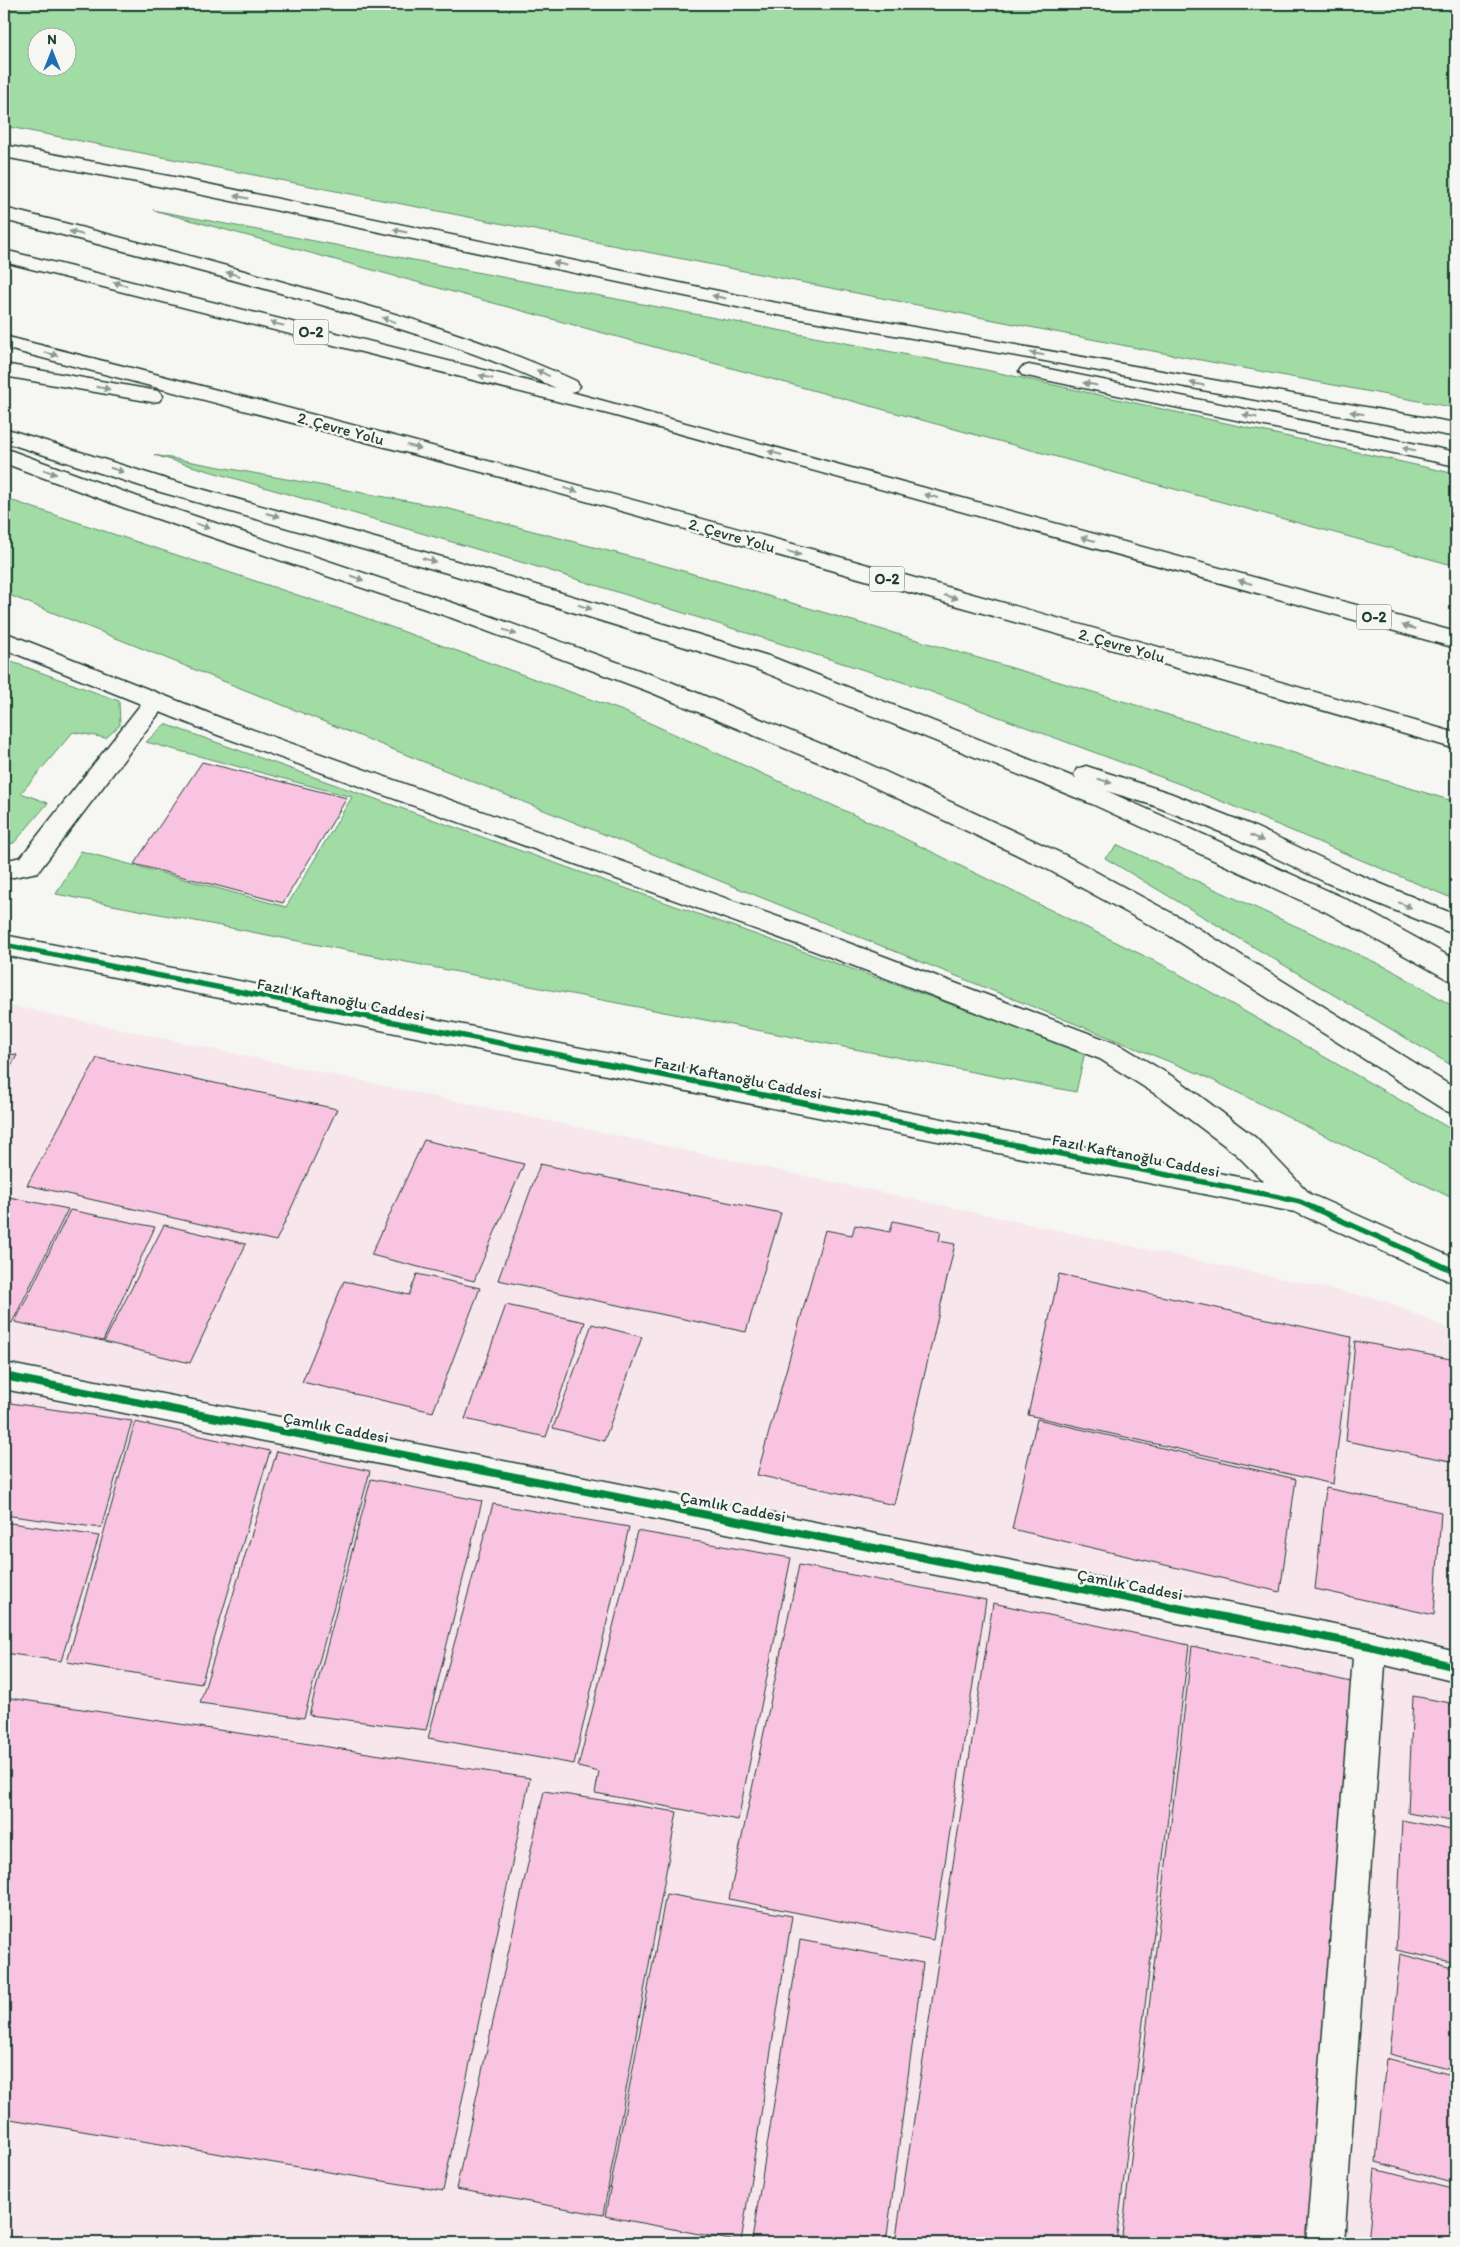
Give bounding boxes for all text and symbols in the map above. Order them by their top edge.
north arrow [28,28,78,78]
text: N [47,31,57,48]
one-way arrow [233,193,249,201]
one-way arrow [392,226,408,234]
one-way arrow [69,228,84,236]
one-way arrow [552,260,567,268]
one-way arrow [226,270,241,278]
one-way arrow [112,280,127,288]
one-way arrow [710,293,726,301]
one-way arrow [382,315,397,323]
one-way arrow [270,320,285,328]
road number: O-2 [294,320,328,344]
one-way arrow [1029,349,1045,357]
one-way arrow [44,350,59,358]
one-way arrow [535,369,550,377]
one-way arrow [478,373,493,381]
one-way arrow [1082,379,1098,387]
one-way arrow [1188,379,1204,387]
one-way arrow [96,384,112,392]
street label: 2. Çevre Yolu [295,408,387,449]
one-way arrow [1348,408,1364,416]
one-way arrow [1242,412,1257,420]
one-way arrow [407,443,422,451]
one-way arrow [1401,445,1416,453]
one-way arrow [767,449,782,457]
one-way arrow [110,467,125,475]
one-way arrow [42,469,57,476]
one-way arrow [563,486,578,494]
one-way arrow [924,492,939,500]
one-way arrow [266,512,281,520]
street label: 2. Çevre Yolu [686,514,777,557]
one-way arrow [195,523,210,530]
one-way arrow [1080,535,1096,543]
one-way arrow [787,550,802,558]
one-way arrow [422,557,437,565]
road number: O-2 [870,566,904,592]
one-way arrow [349,575,364,582]
one-way arrow [1237,578,1252,586]
one-way arrow [943,593,959,601]
one-way arrow [577,604,592,612]
road number: O-2 [1356,604,1392,630]
one-way arrow [1402,623,1417,631]
street label: 2. Çevre Yolu [1076,624,1167,667]
one-way arrow [503,628,517,636]
one-way arrow [1097,778,1112,785]
one-way arrow [1250,834,1264,842]
one-way arrow [1398,901,1412,909]
street label: Fazıl Kaftanoğlu Caddesi [256,974,426,1025]
street label: Fazıl Kaftanoğlu Caddesi [653,1052,823,1103]
street label: Fazıl Kaftanoğlu Caddesi [1051,1130,1221,1181]
street label: Çamlık Caddesi [281,1408,390,1447]
street label: Çamlık Caddesi [678,1487,787,1526]
street label: Çamlık Caddesi [1075,1565,1184,1604]

